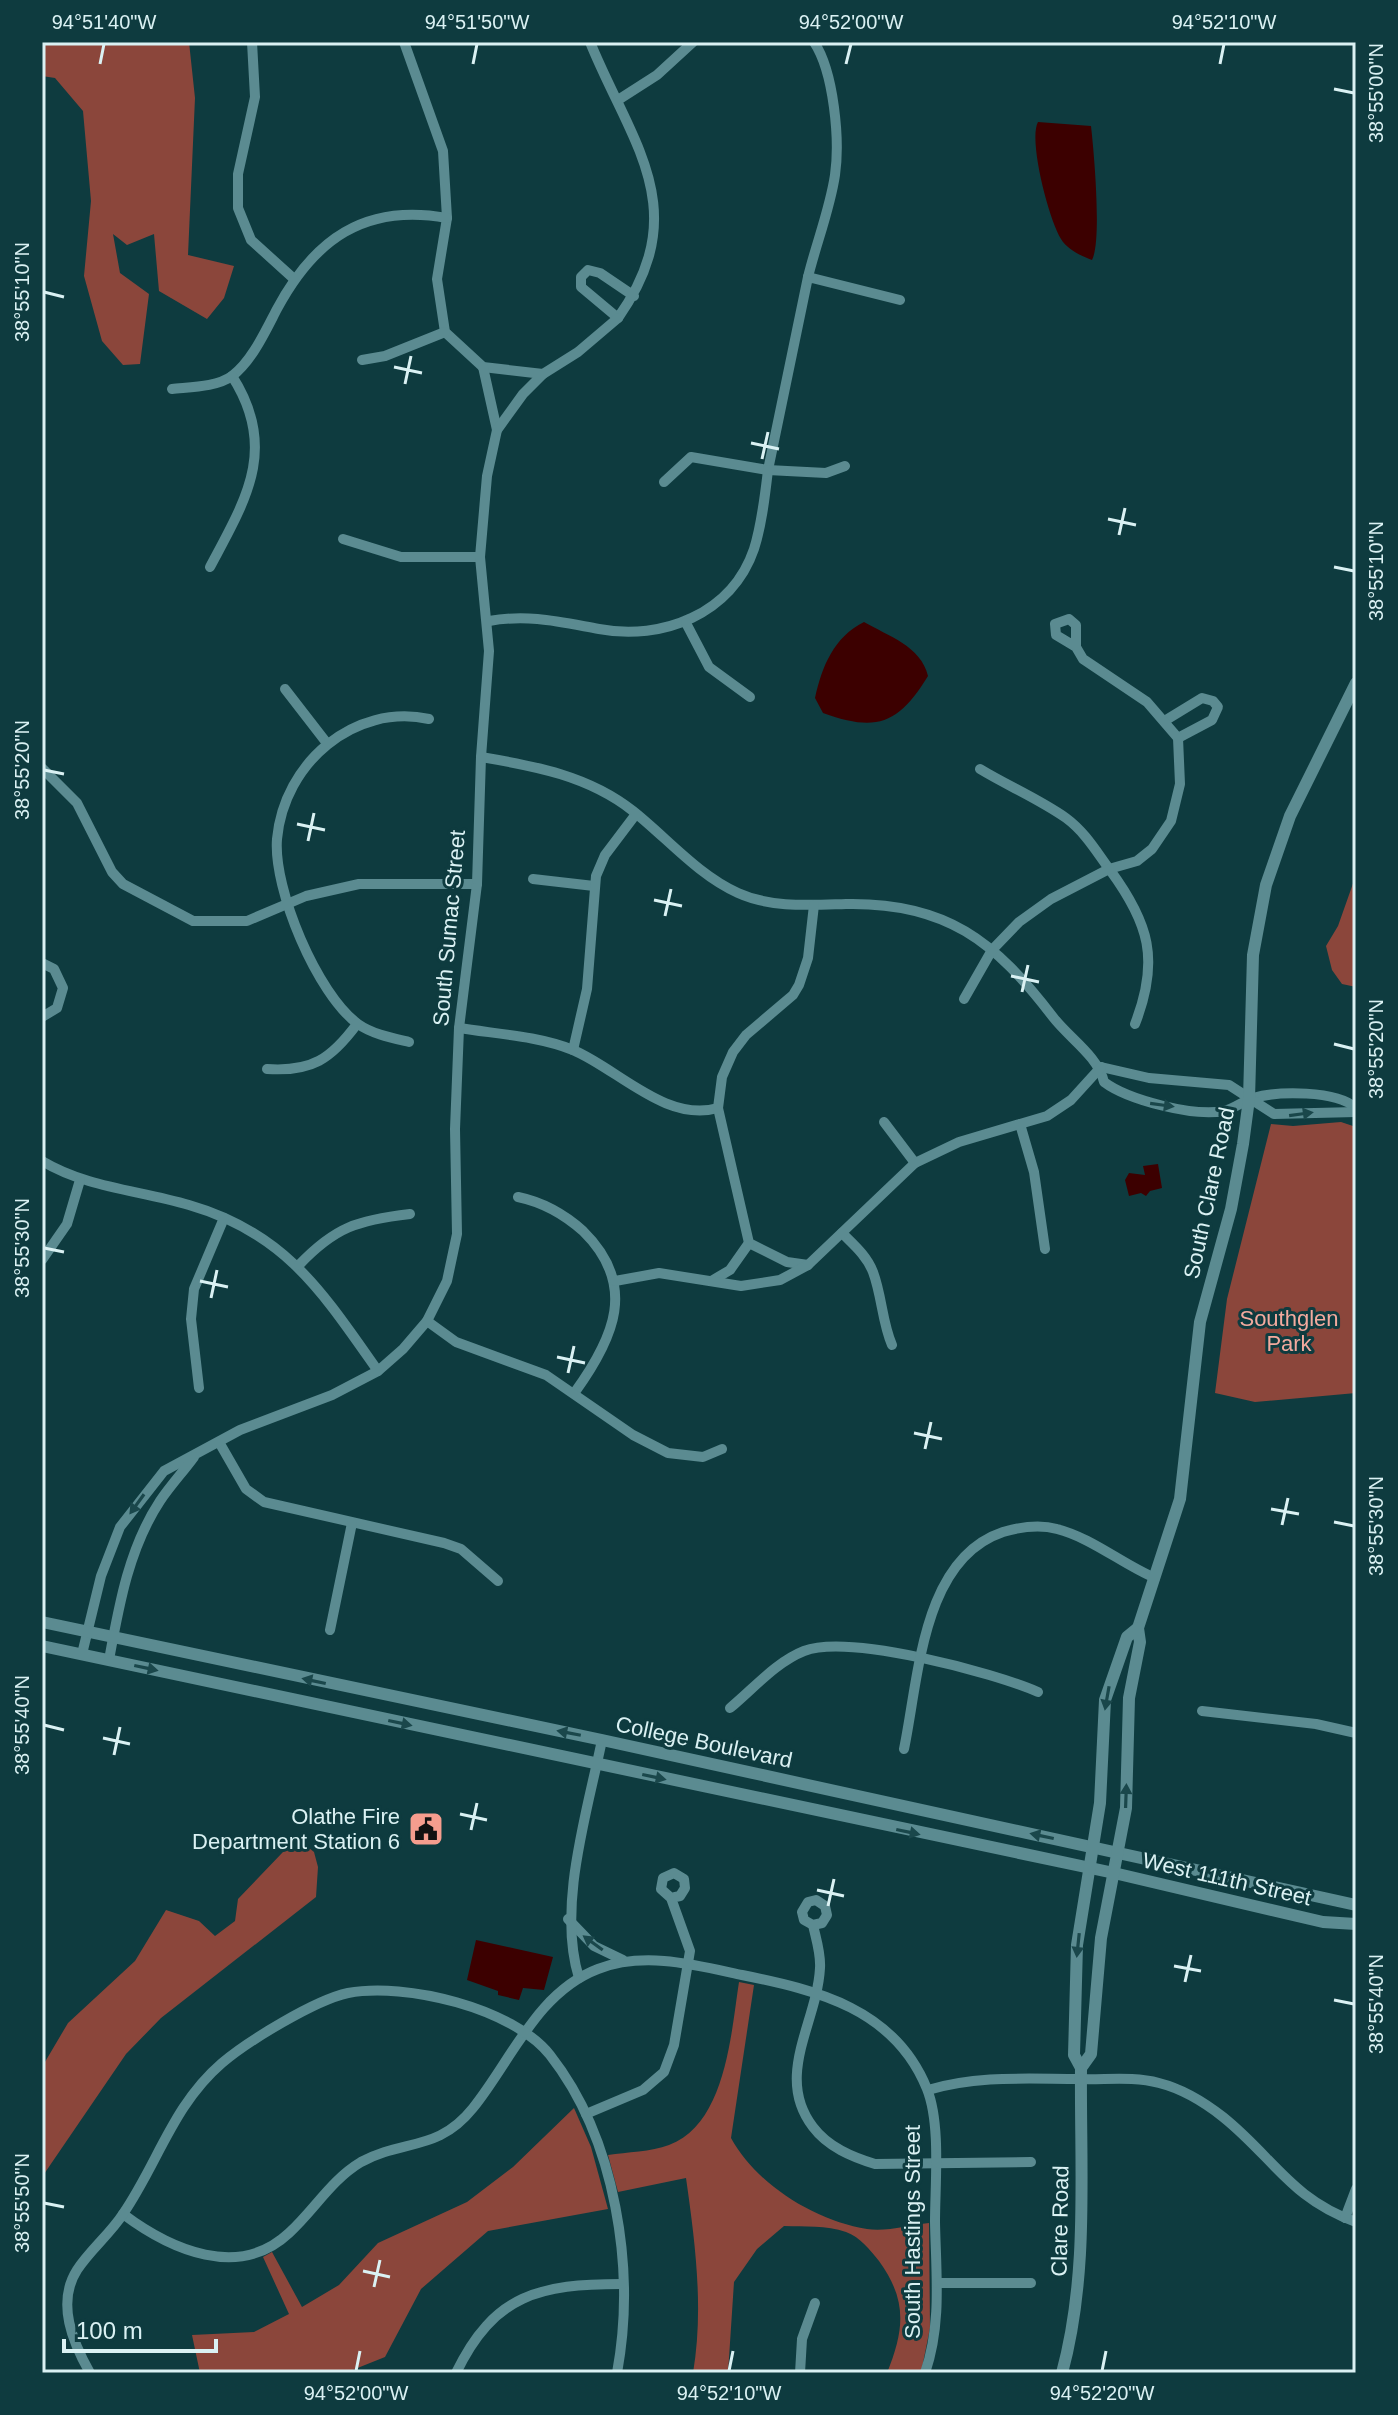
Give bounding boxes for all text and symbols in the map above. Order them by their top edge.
text: 94°51'40"W [52,11,156,33]
text: 94°51'50"W [425,11,529,33]
text: 94°52'00"W [799,11,903,33]
text: 94°52'10"W [1172,11,1276,33]
text: 38°55'00"N [1365,43,1387,143]
text: 38°55'10"N [11,242,33,342]
text: 38°55'10"N [1365,521,1387,621]
text: 38°55'20"N [11,720,33,820]
street label: South Sumac Street [428,829,470,1027]
text: 38°55'20"N [1365,999,1387,1099]
one-way arrow [1150,1099,1175,1112]
street label: South Clare Road [1179,1105,1239,1281]
one-way arrow [1288,1107,1313,1120]
text: 38°55'30"N [11,1198,33,1298]
park label: Southglen Park [1239,1306,1339,1356]
text: 38°55'30"N [1365,1476,1387,1576]
one-way arrow [129,1494,145,1514]
one-way arrow [133,1662,158,1675]
one-way arrow [302,1674,327,1687]
text: 38°55'40"N [11,1675,33,1775]
one-way arrow [1101,1685,1113,1710]
street label: College Boulevard [613,1711,795,1773]
one-way arrow [387,1717,412,1730]
one-way arrow [556,1727,581,1739]
one-way arrow [642,1771,667,1784]
one-way arrow [1120,1783,1133,1808]
place label: Olathe Fire Department Station 6 [192,1804,400,1854]
public building icon: Olathe Fire Department Station 6 [407,1810,445,1848]
one-way arrow [896,1826,921,1839]
one-way arrow [1029,1829,1054,1842]
street label: West 111th Street [1140,1847,1314,1911]
one-way arrow [1072,1933,1085,1958]
one-way arrow [582,1935,604,1951]
text: 38°55'40"N [1365,1954,1387,2054]
street label: South Hastings Street [900,2125,925,2339]
text: 38°55'50"N [11,2153,33,2253]
street label: Clare Road [1047,2165,1073,2277]
scale bar [64,2303,216,2353]
text: 100 m [76,2317,143,2344]
text: 94°52'00"W [304,2382,408,2404]
text: 94°52'10"W [677,2382,781,2404]
text: 94°52'20"W [1050,2382,1154,2404]

